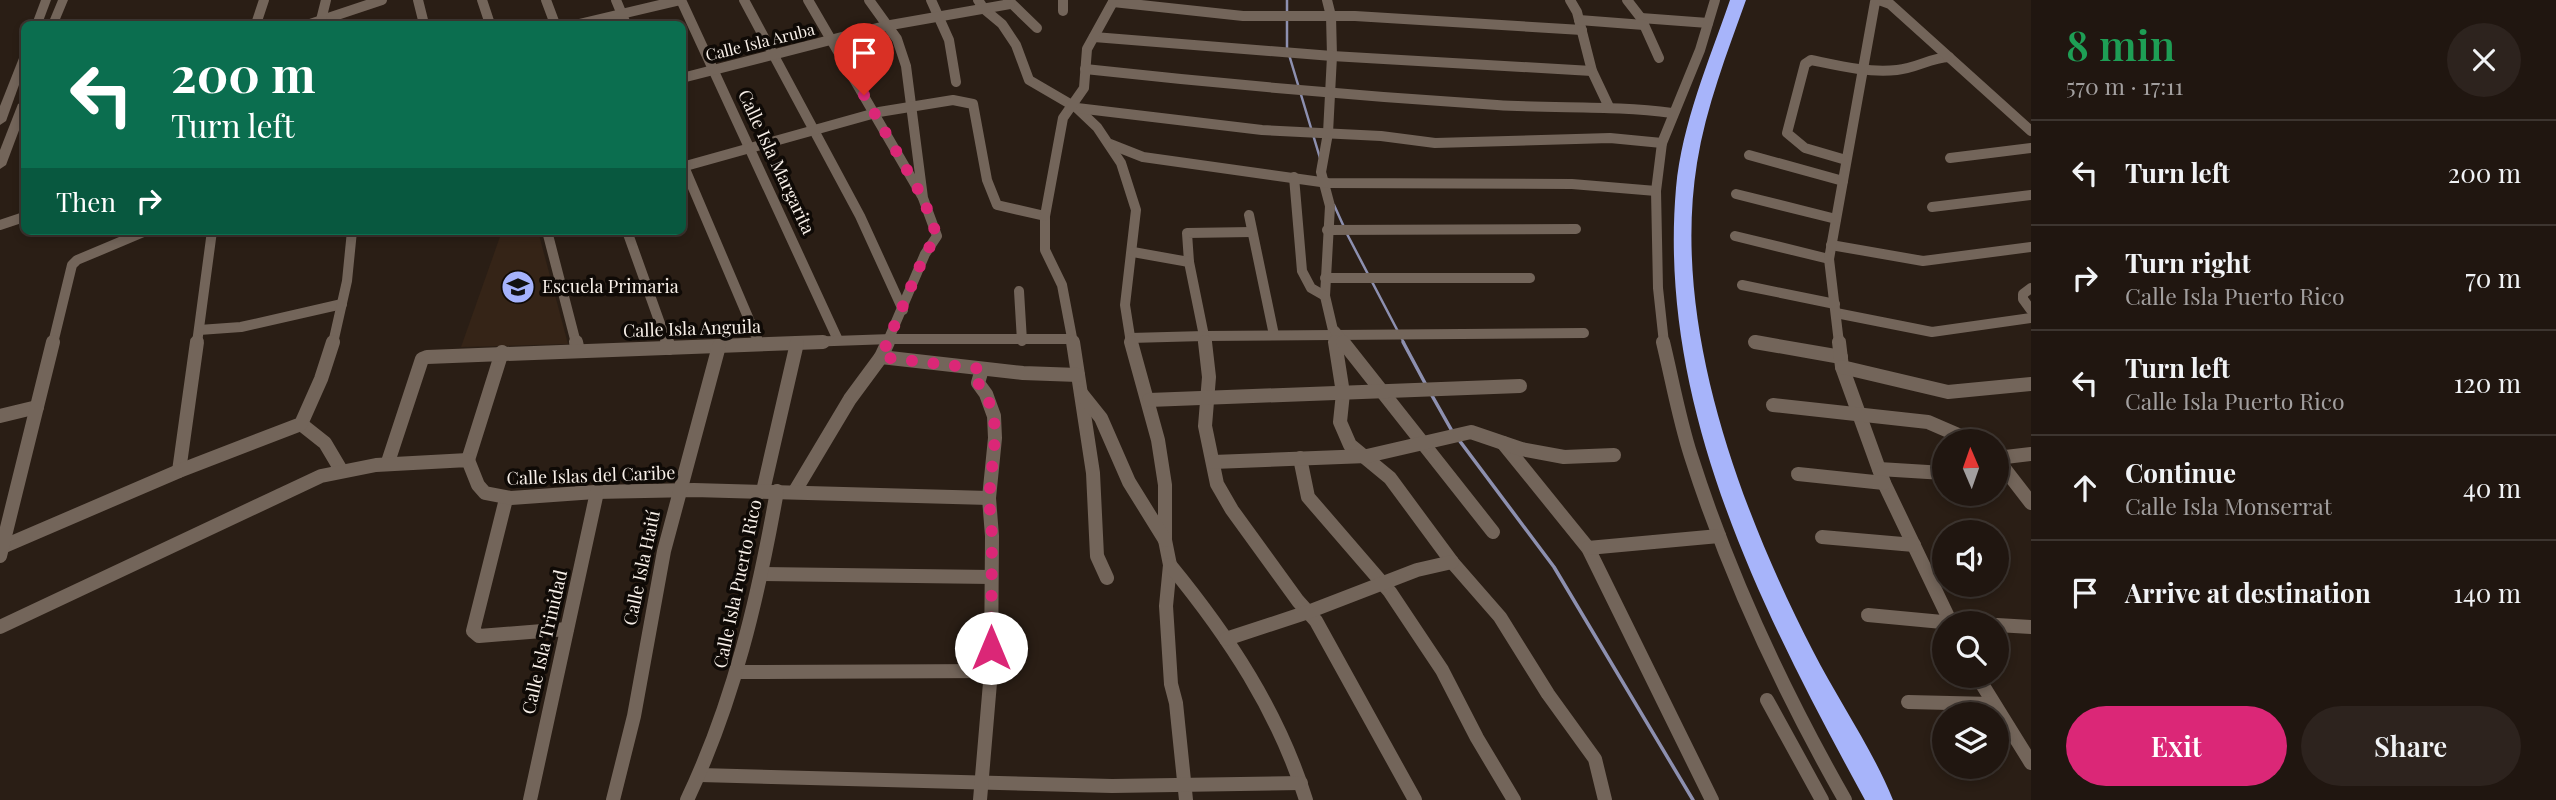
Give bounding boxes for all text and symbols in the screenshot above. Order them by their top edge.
text: 8 min [2066,16,2175,72]
street label: Calle Isla Aruba [703,18,817,65]
pin [834,23,894,95]
button: close [2447,23,2521,97]
icon: arrive [845,34,883,72]
text: 200 m [171,40,316,105]
icon: left [56,49,147,140]
text: 570 m · 17:11 [2066,70,2183,101]
street label: Calle Isla Margarita [733,85,821,238]
text: Turn left [171,103,295,146]
icon: left [2066,154,2104,192]
text: Turn left [2125,155,2230,190]
text: 200 m [2448,155,2521,190]
icon: right [130,182,168,220]
text: Then [56,184,116,219]
text: Turn right [2125,245,2251,280]
icon: right [2066,259,2104,297]
text: 70 m [2465,260,2521,295]
school or university icon: Escuela Primaria [499,268,537,306]
place label: Escuela Primaria [542,274,679,298]
text: Calle Isla Puerto Rico [2125,280,2345,311]
street label: Calle Isla Anguila [623,314,761,342]
text: Turn left [2125,350,2230,385]
icon: left [2066,364,2104,402]
text: 120 m [2454,365,2521,400]
text: Calle Isla Puerto Rico [2125,385,2345,416]
north arrow [1932,429,2009,506]
map controls [1932,429,2009,779]
text: Continue [2125,455,2236,490]
street label: Calle Islas del Caribe [506,460,676,490]
icon: ahead [2066,469,2104,507]
text: 40 m [2463,470,2521,505]
text: Calle Isla Monserrat [2125,490,2332,521]
street label: Calle Isla Puerto Rico [707,497,767,670]
street label: Calle Isla Haití [617,508,665,627]
button: sound [1932,520,2009,597]
street label: Calle Isla Trinidad [516,567,572,716]
icon: arrive [2066,574,2104,612]
text: Arrive at destination [2125,575,2371,610]
text: 140 m [2453,575,2521,610]
position arrow [954,611,1028,685]
button: search [1932,611,2009,688]
button: layers [1932,702,2009,779]
button: Exit [2066,706,2287,786]
button: Share [2301,706,2521,786]

